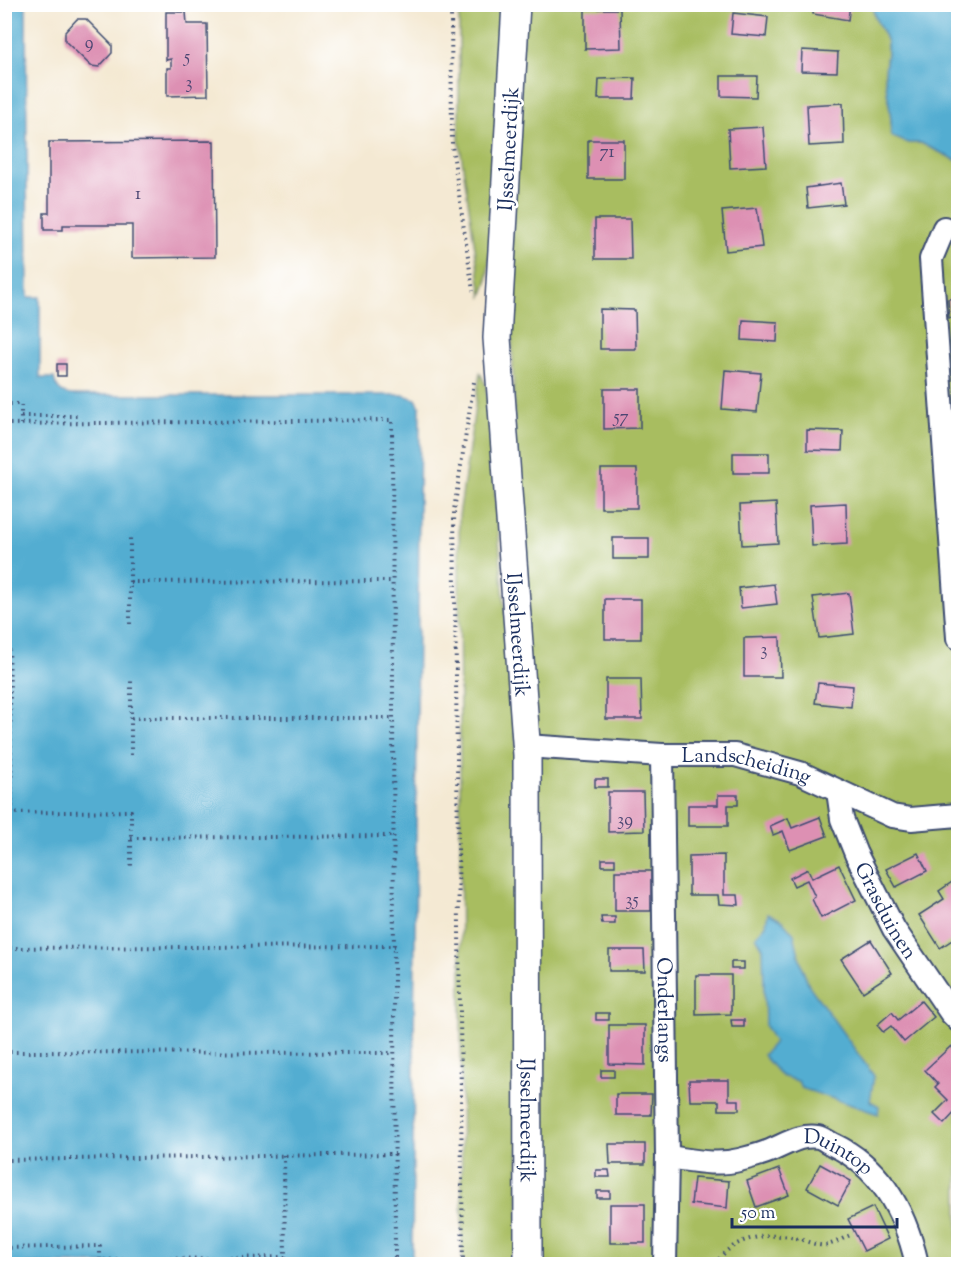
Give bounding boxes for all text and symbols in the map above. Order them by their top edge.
house number: 9 [85,31,94,57]
house number: 5 [183,45,190,71]
house number: 3 [185,71,193,97]
street label: IJsselmeerdijk [492,86,528,212]
house number: 71 [599,140,615,166]
house number: 1 [135,182,141,208]
house number: 57 [612,405,629,431]
street label: IJsselmeerdijk [497,572,536,699]
house number: 3 [760,638,768,664]
street label: Landscheiding [682,742,816,793]
house number: 39 [617,808,633,834]
street label: Grasduinen [846,857,924,966]
house number: 35 [625,888,639,914]
street label: Onderlangs [648,957,679,1063]
street label: IJsselmeerdijk [511,1058,541,1183]
street label: Duintop [804,1123,879,1183]
scale bar [732,1191,897,1229]
text: 50 m [740,1201,776,1227]

